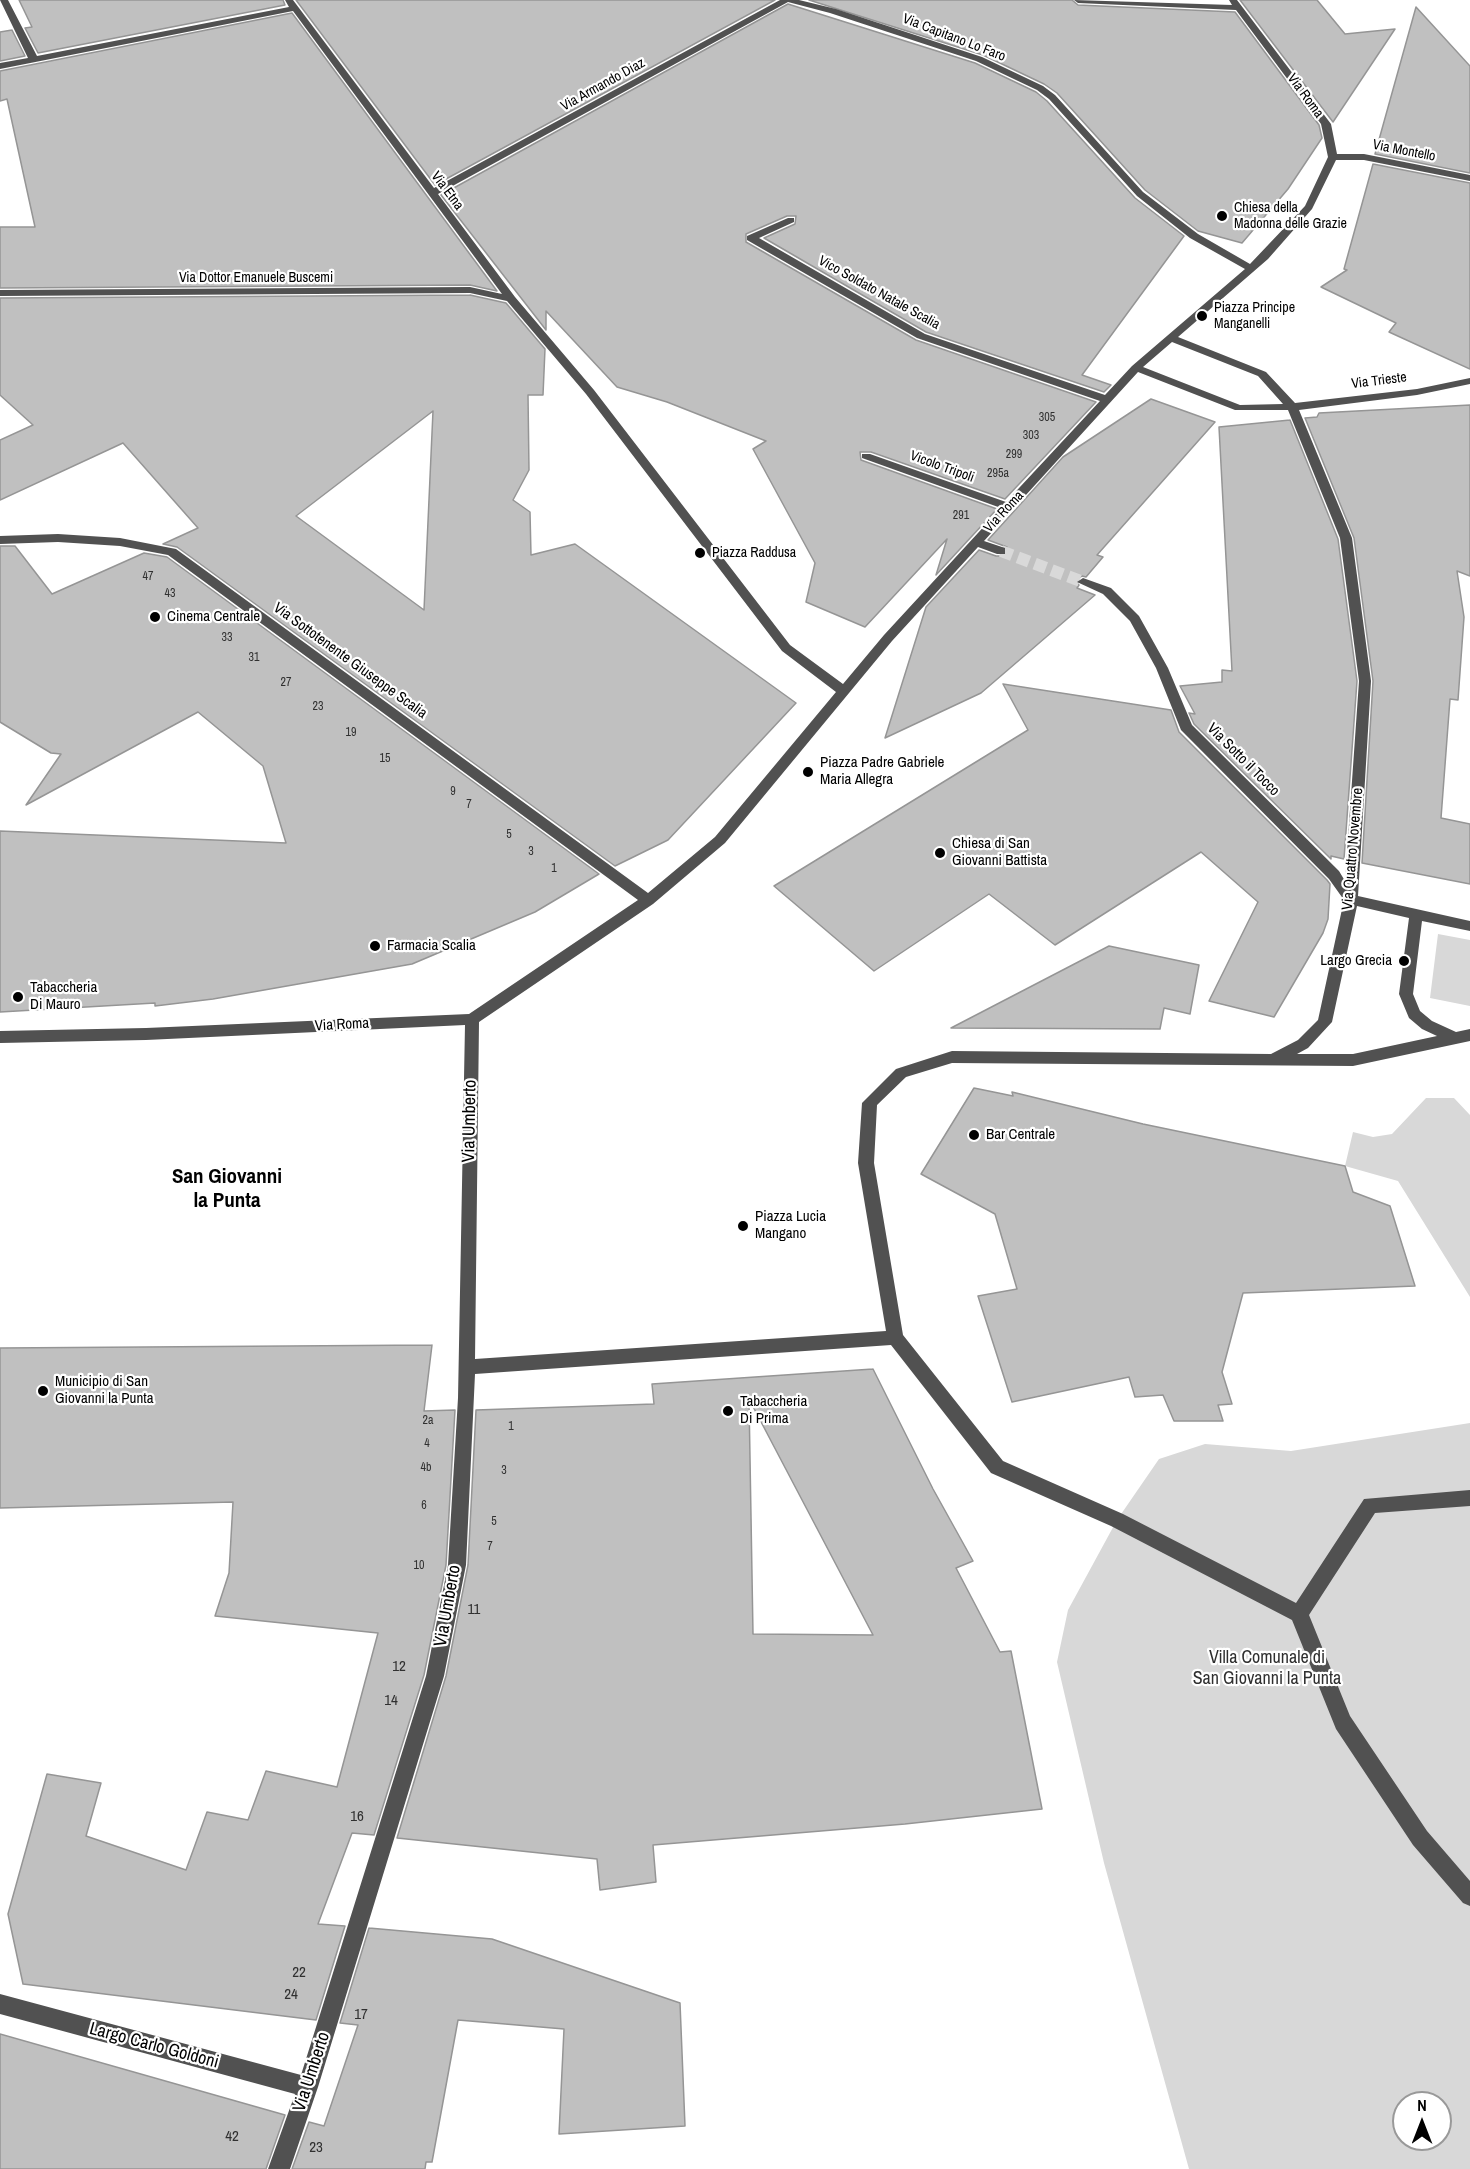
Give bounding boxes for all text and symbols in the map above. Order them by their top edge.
street label: Via Capitano Lo Faro [900,11,1008,65]
street label: Via Armando Diaz [558,55,648,115]
street label: Via Roma [1283,70,1327,122]
street label: Via Montello [1371,137,1437,165]
street label: Via Etna [427,168,467,214]
place label: Chiesa della Madonna delle Grazie [1234,200,1347,232]
marker: Chiesa della Madonna delle Grazie [1215,209,1229,223]
street label: Vico Soldato Natale Scalia [815,253,943,333]
street label: Via Dottor Emanuele Buscemi [179,270,333,286]
place label: Piazza Principe Manganelli [1214,300,1295,332]
marker: Piazza Principe Manganelli [1195,309,1209,323]
street label: Via Trieste [1350,369,1408,393]
house number: 305 [1039,411,1055,425]
house number: 303 [1023,429,1039,443]
street label: Vicolo Tripoli [908,448,976,486]
house number: 299 [1006,448,1022,462]
house number: 295a [987,467,1009,481]
street label: Via Roma [981,488,1027,536]
house number: 291 [953,509,969,523]
place label: Piazza Raddusa [712,545,796,561]
marker: Piazza Raddusa [693,546,707,560]
house number: 47 [143,570,153,584]
house number: 43 [165,587,175,601]
street label: Via Sottotenente Giuseppe Scalia [270,599,430,723]
place label: Cinema Centrale [167,608,260,626]
marker: Cinema Centrale [148,610,162,624]
house number: 33 [222,631,232,645]
house number: 31 [249,651,259,665]
house number: 27 [281,676,291,690]
house number: 23 [313,700,323,714]
street label: Via Sotto il Tocco [1203,720,1283,800]
house number: 19 [346,726,356,740]
house number: 15 [380,752,390,766]
place label: Piazza Padre Gabriele Maria Allegra [820,754,944,789]
marker: Piazza Padre Gabriele Maria Allegra [801,765,815,779]
house number: 9 [450,785,456,799]
street label: Via Quattro Novembre [1339,787,1367,911]
house number: 7 [466,798,472,812]
house number: 5 [506,828,512,842]
place label: Chiesa di San Giovanni Battista [952,835,1047,870]
house number: 3 [528,845,534,859]
marker: Chiesa di San Giovanni Battista [933,846,947,860]
house number: 1 [551,862,557,876]
place label: Farmacia Scalia [387,937,476,955]
marker: Farmacia Scalia [368,939,382,953]
place label: Largo Grecia [1320,952,1392,970]
marker: Largo Grecia [1397,954,1411,968]
place label: Tabaccheria Di Mauro [30,979,97,1014]
marker: Tabaccheria Di Mauro [11,990,25,1004]
street label: Via Roma [314,1015,370,1035]
street label: Via Umberto [458,1080,482,1162]
place label: Bar Centrale [986,1126,1055,1144]
marker: Bar Centrale [967,1128,981,1142]
district label: San Giovanni la Punta [172,1164,282,1214]
place label: Piazza Lucia Mangano [755,1208,826,1243]
marker: Piazza Lucia Mangano [736,1219,750,1233]
place label: Municipio di San Giovanni la Punta [55,1373,153,1408]
marker: Municipio di San Giovanni la Punta [36,1384,50,1398]
place label: Tabaccheria Di Prima [740,1393,807,1428]
marker: Tabaccheria Di Prima [721,1404,735,1418]
house number: 2a [423,1414,433,1428]
house number: 1 [508,1420,514,1434]
house number: 4 [424,1437,430,1451]
house number: 4b [421,1461,431,1475]
house number: 3 [501,1464,507,1478]
house number: 6 [421,1499,427,1513]
house number: 5 [491,1515,497,1529]
house number: 7 [487,1540,493,1554]
house number: 10 [414,1559,424,1573]
street label: Via Umberto [430,1563,466,1649]
house number: 11 [468,1601,480,1619]
park label: Villa Comunale di San Giovanni la Punta [1193,1647,1341,1690]
house number: 12 [392,1658,406,1676]
house number: 14 [384,1692,398,1710]
house number: 16 [350,1808,364,1826]
house number: 22 [292,1964,306,1982]
house number: 24 [284,1986,298,2004]
house number: 17 [354,2006,368,2024]
street label: Largo Carlo Goldoni [87,2018,221,2074]
street label: Via Umberto [289,2029,335,2115]
north arrow [1392,2091,1452,2151]
text: N [1417,2094,1427,2116]
house number: 42 [225,2128,239,2146]
house number: 23 [309,2139,323,2157]

